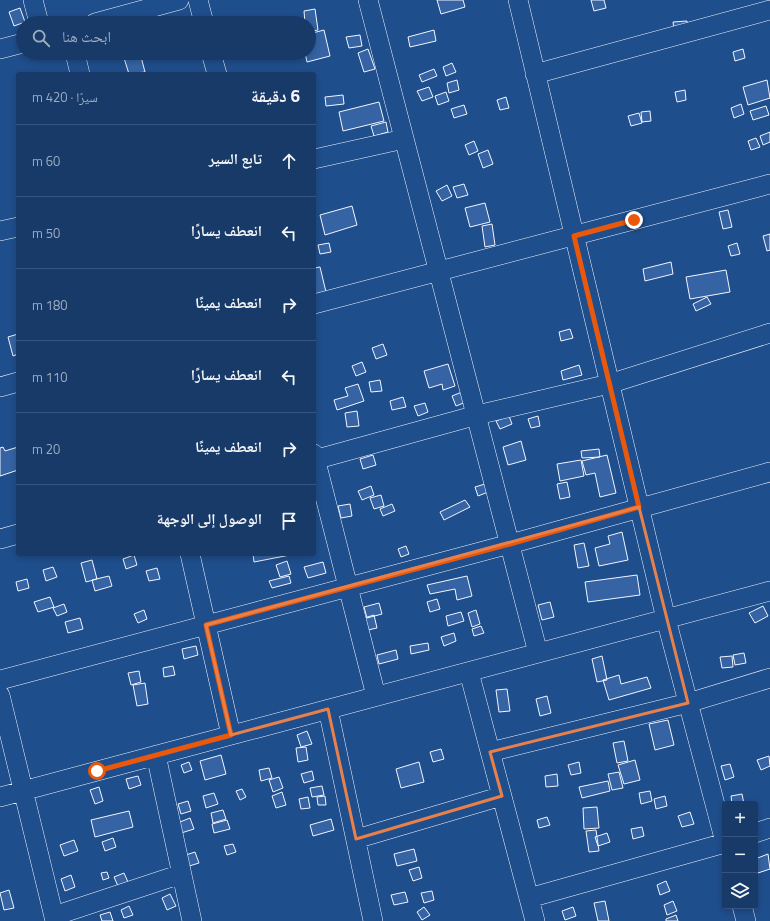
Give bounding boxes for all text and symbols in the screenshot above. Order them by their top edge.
search box [16,16,316,60]
text: ابحث هنا [62,25,111,48]
icon: search [30,27,52,49]
text: 6 دقيقة [251,83,300,109]
text: سيرًا · 420 m [32,87,98,107]
text: تابع السير [209,147,262,170]
icon: ahead [278,150,300,172]
text: 60 m [32,151,60,171]
route end [625,211,643,229]
text: انعطف يسارًا [191,219,262,242]
icon: left [278,222,300,244]
text: 50 m [32,223,60,243]
text: انعطف يمينًا [195,291,262,314]
icon: right [278,294,300,316]
text: 180 m [32,295,68,315]
text: انعطف يسارًا [191,363,262,386]
icon: left [278,366,300,388]
text: 110 m [32,367,68,387]
text: انعطف يمينًا [195,435,262,458]
icon: right [278,438,300,460]
text: 20 m [32,439,60,459]
text: الوصول إلى الوجهة [157,507,262,530]
icon: arrive [278,510,300,532]
route start [88,762,106,780]
map controls [722,801,758,909]
button: + [722,801,758,837]
button: − [722,837,758,873]
button: layers [722,873,758,909]

